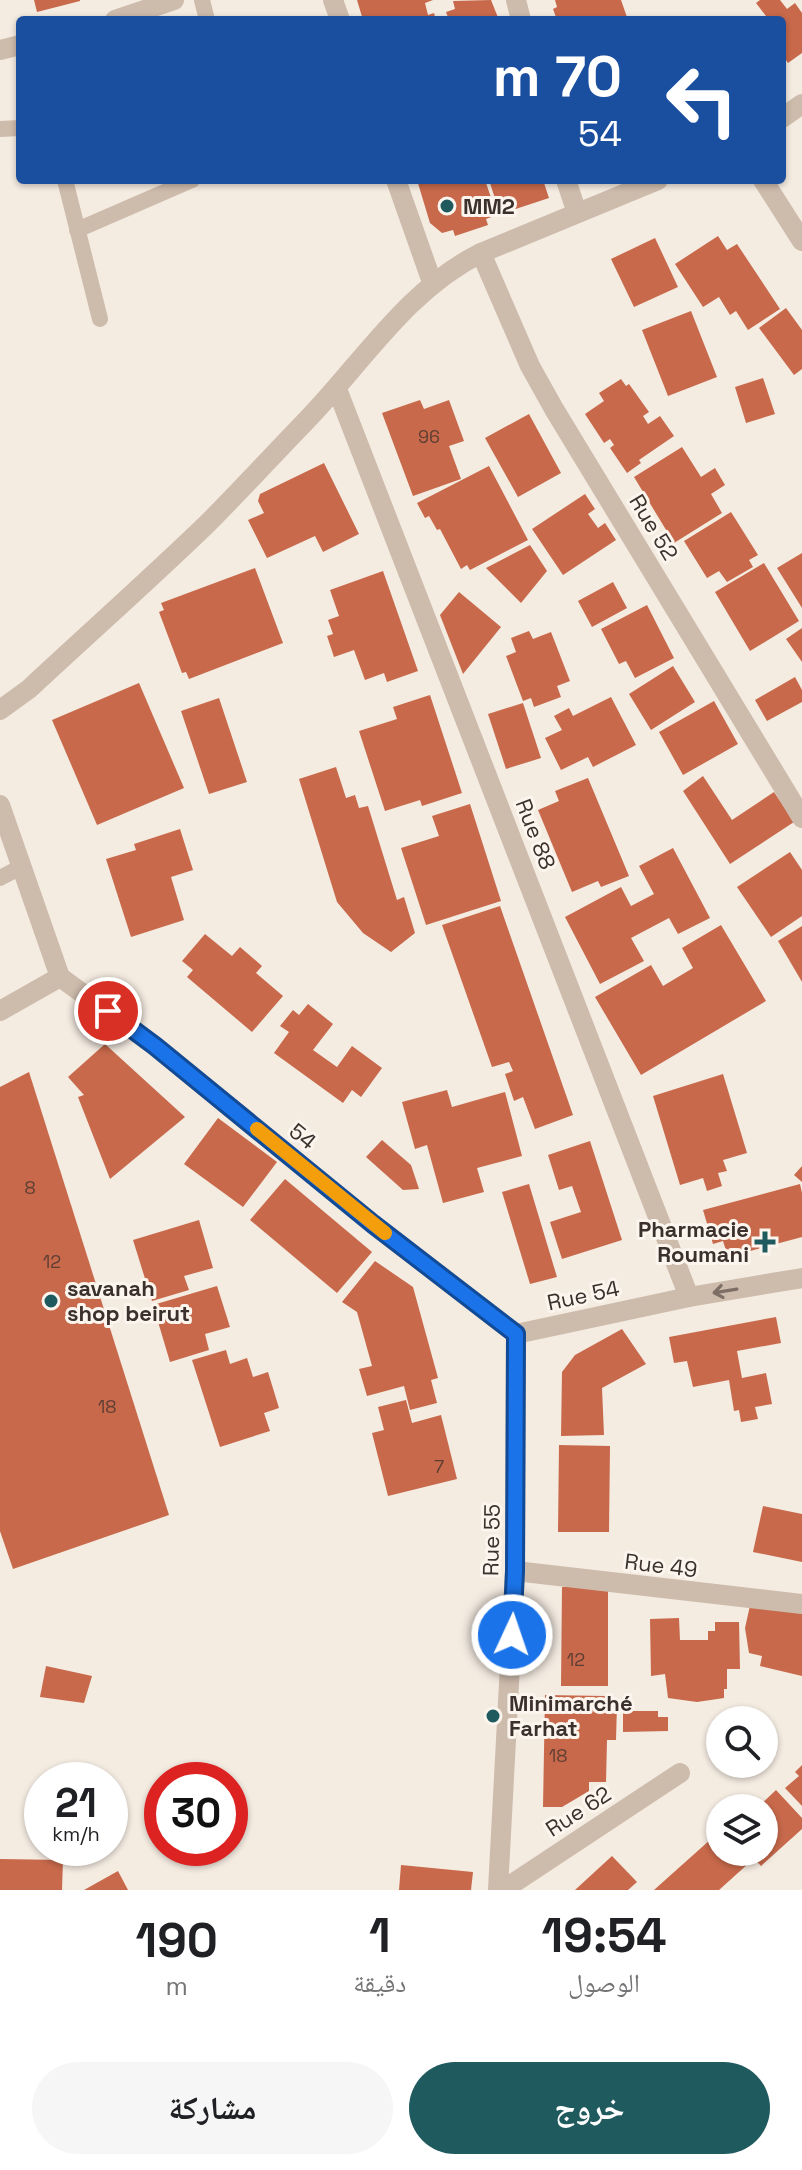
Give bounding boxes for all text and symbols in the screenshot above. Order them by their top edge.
text: 70 m [493,41,622,112]
icon: left [650,48,754,152]
text: 54 [578,111,622,157]
place label: MM2 [463,192,515,220]
marker: MM2 [438,197,456,215]
house number: 96 [418,425,440,448]
street label: Rue 52 [623,489,685,565]
street label: Rue 88 [510,795,562,873]
pin [74,977,142,1045]
icon: arrive [86,989,130,1033]
street label: 54 [284,1117,322,1156]
house number: 8 [24,1176,36,1199]
place label: Pharmacie Roumani [638,1215,749,1268]
marker: Pharmacie Roumani [756,1233,774,1251]
house number: 12 [43,1250,61,1273]
place label: savanah shop beirut [67,1274,190,1327]
street label: Rue 54 [544,1274,622,1316]
one-way arrow [713,1284,738,1299]
marker: savanah shop beirut [42,1292,60,1310]
house number: 18 [98,1395,116,1418]
house number: 7 [434,1455,444,1478]
street label: Rue 55 [476,1504,506,1576]
street label: Rue 49 [623,1547,699,1583]
position arrow [470,1593,554,1677]
house number: 12 [567,1648,585,1671]
place label: Minimarché Farhat [509,1689,633,1742]
map controls [706,1706,778,1866]
button: search [706,1706,778,1778]
marker: Minimarché Farhat [484,1707,502,1725]
house number: 18 [549,1744,567,1767]
speed limit sign: 30 [144,1762,248,1866]
text: 21 [55,1778,97,1829]
street label: Rue 62 [540,1779,616,1843]
button: layers [706,1794,778,1866]
text: km/h [52,1821,100,1847]
text: 1 [369,1905,391,1966]
text: 19:54 [542,1905,667,1966]
text: 190 [135,1910,218,1971]
text: دقيقة [353,1966,406,2000]
text: الوصول [568,1966,640,2000]
text: m [166,1969,188,2003]
button: مشاركة [32,2062,393,2154]
button: خروج [409,2062,770,2154]

